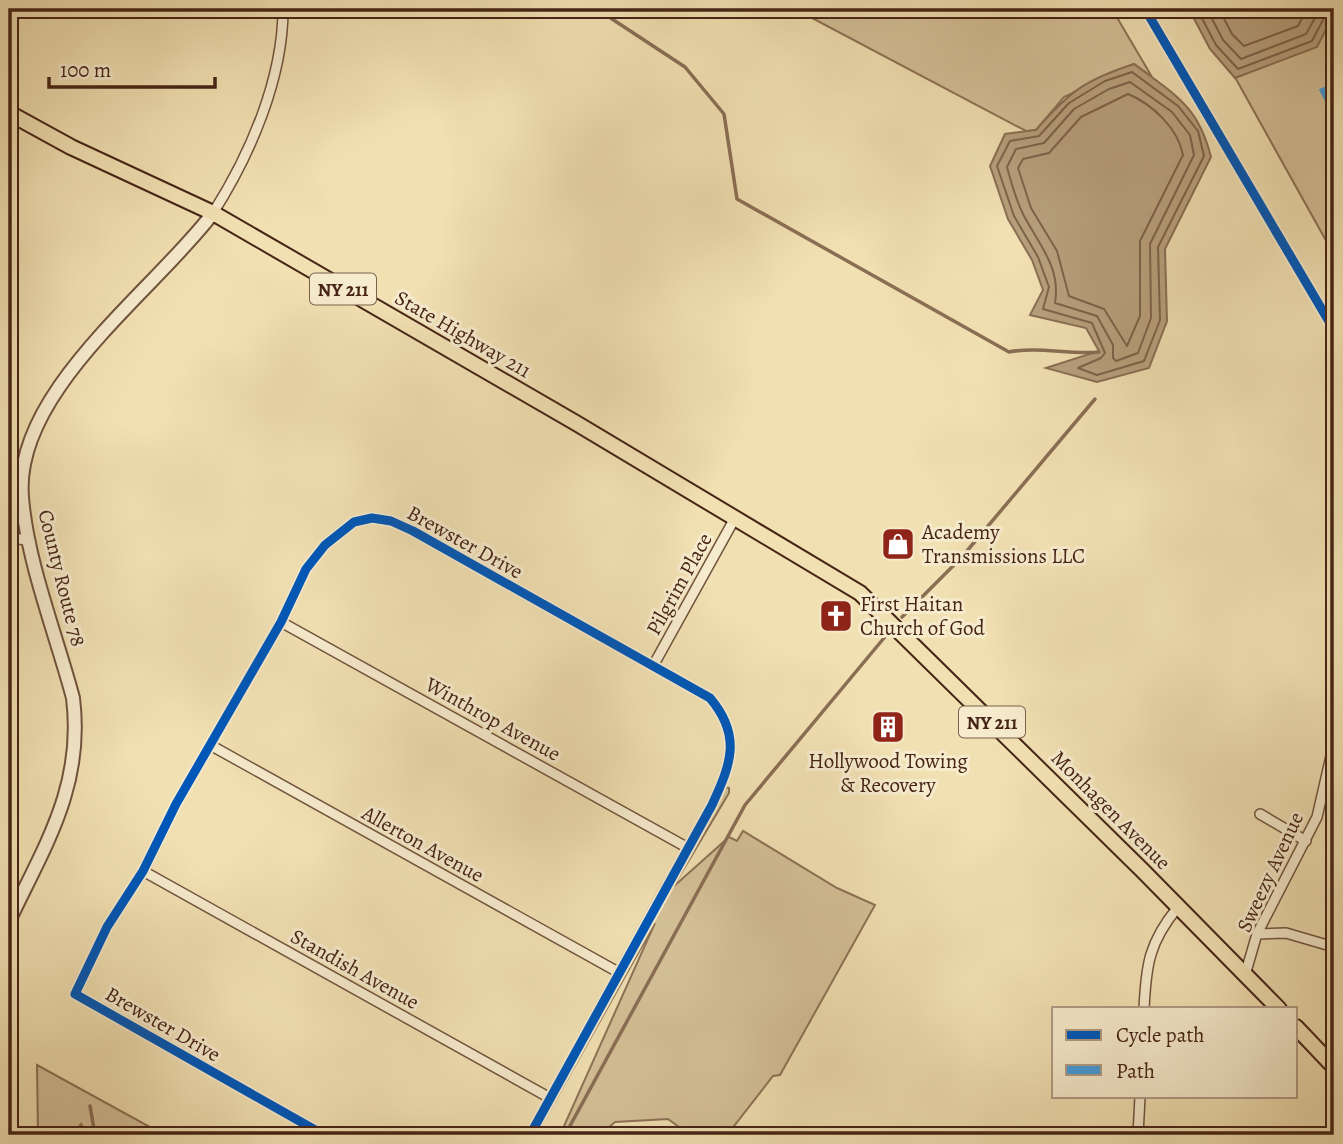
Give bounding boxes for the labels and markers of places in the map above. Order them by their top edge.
place label: Academy Transmissions LLC [921,518,1085,570]
shop icon: Academy Transmissions LLC [879,525,917,563]
place label: First Haitan Church of God [860,590,985,642]
church icon: First Haitan Church of God [817,597,855,635]
building icon: Hollywood Towing & Recovery [869,708,907,746]
place label: Hollywood Towing & Recovery [808,747,968,799]

